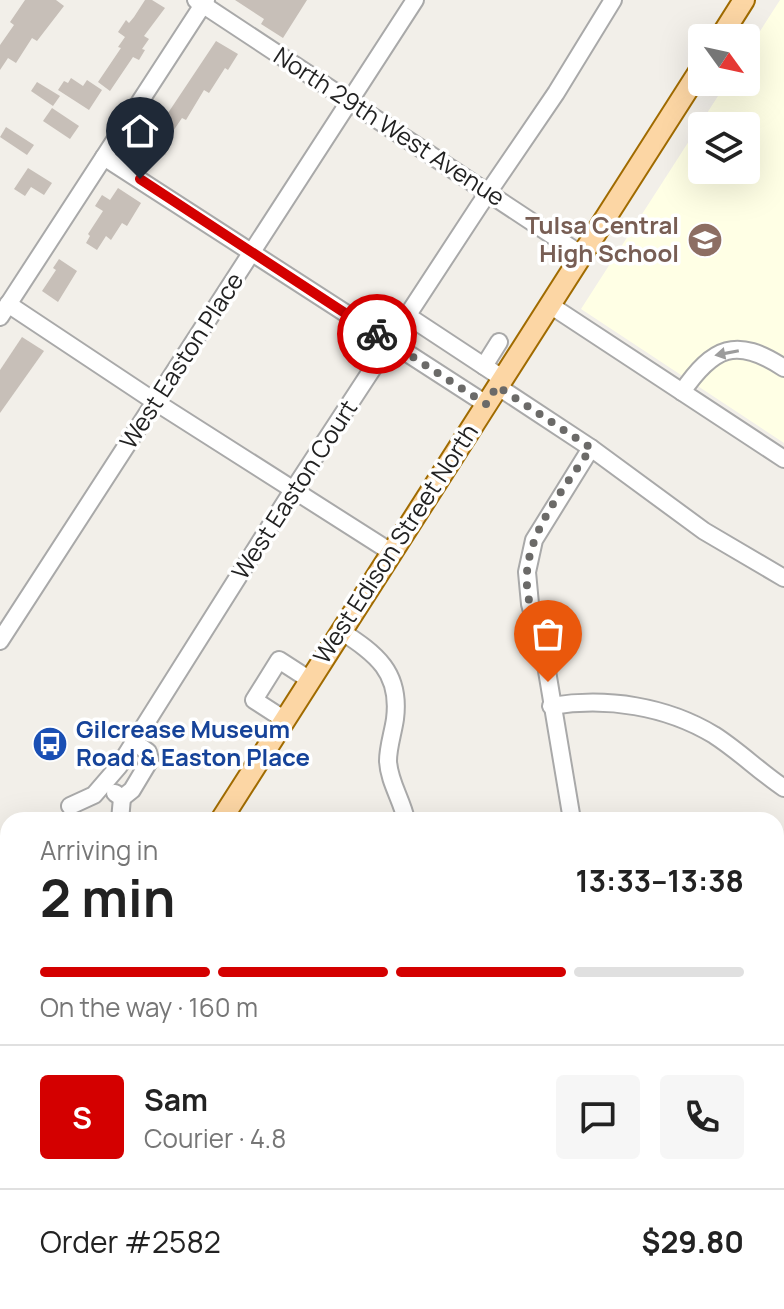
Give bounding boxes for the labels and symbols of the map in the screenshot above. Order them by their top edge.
north arrow [688,24,760,96]
street label: North 29th West Avenue [268,39,512,213]
pin [106,97,174,179]
place label: Tulsa Central High School [525,208,679,269]
school or university icon: Tulsa Central High School [686,221,724,259]
street label: West Easton Place [111,265,250,455]
courier [337,294,417,374]
one-way arrow [714,347,739,360]
street label: West Easton Court [223,393,364,585]
street label: West Edison Street North [305,417,485,670]
pin [514,600,582,682]
place label: Gilcrease Museum Road & Easton Place [76,712,310,773]
bus stop icon: Gilcrease Museum Road & Easton Place [31,725,69,763]

